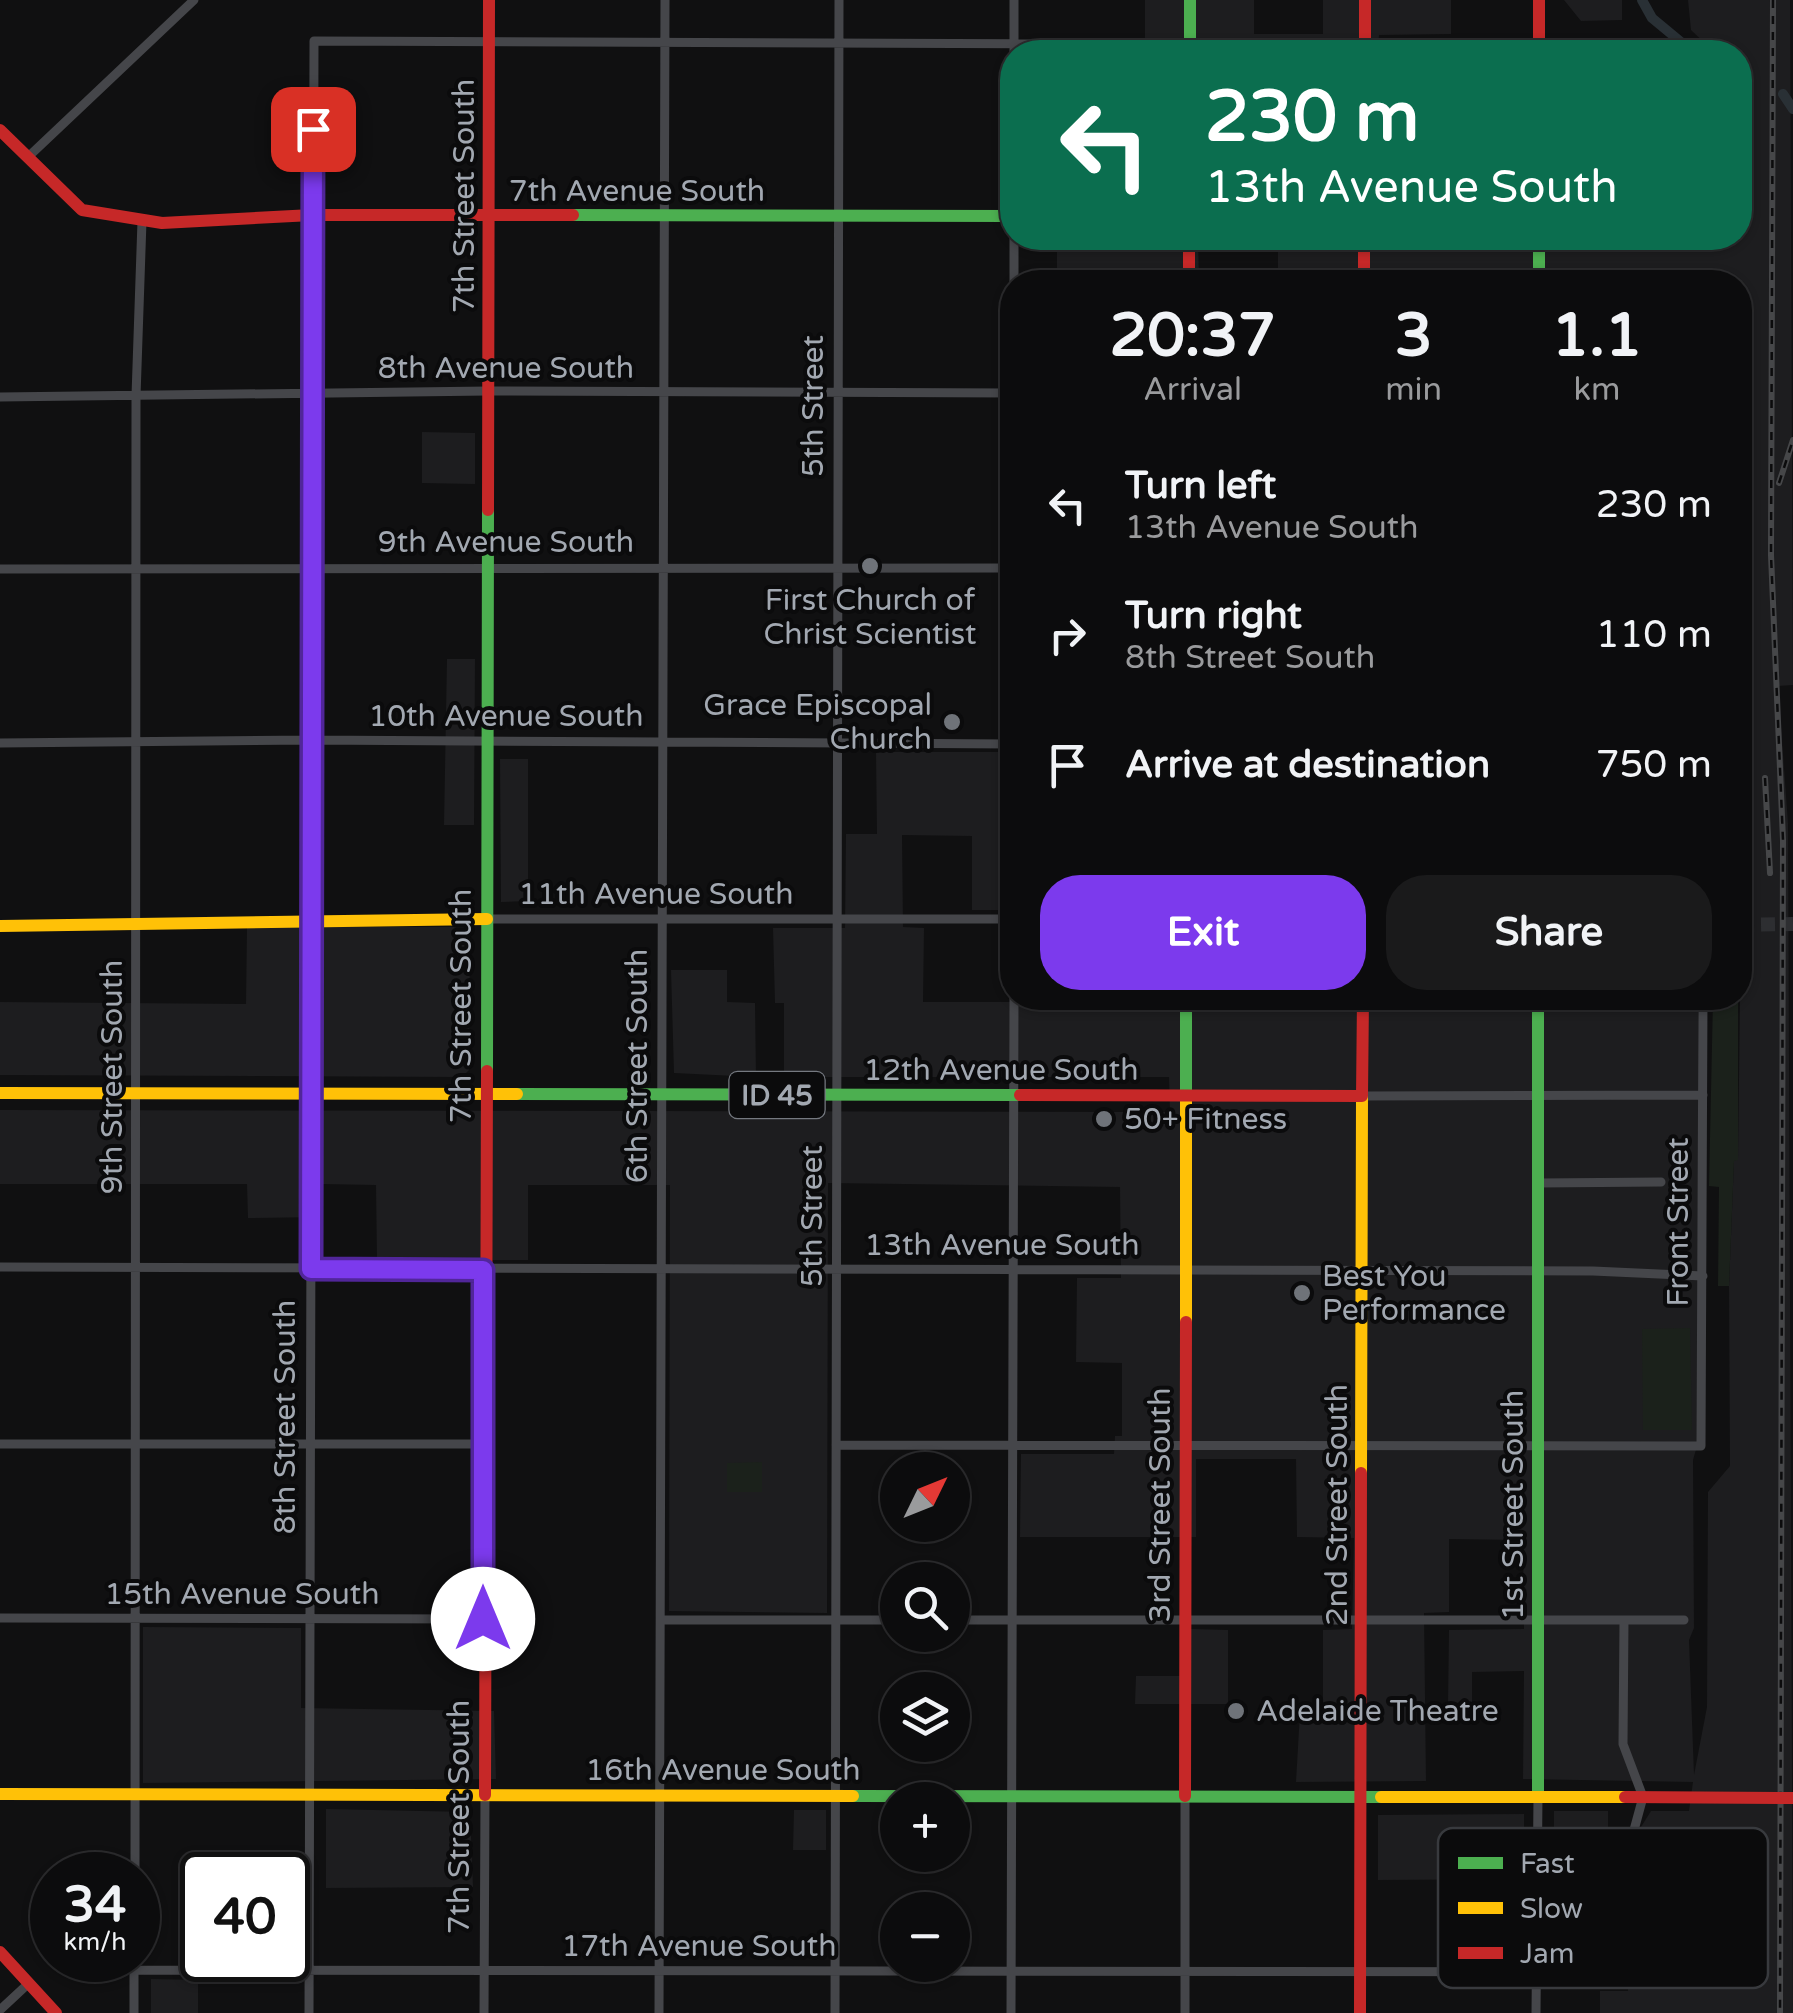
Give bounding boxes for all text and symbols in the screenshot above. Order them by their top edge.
text: 230 m [1205,76,1419,160]
street label: 7th Street South [446,79,483,313]
icon: left [1040,80,1170,210]
pin [271,87,356,172]
icon: arrive [286,102,341,157]
text: 13th Avenue South [1205,161,1618,215]
street label: 7th Avenue South [509,173,765,210]
text: 20:37 [1109,300,1276,372]
text: 3 [1395,300,1433,372]
text: 1.1 [1552,300,1643,372]
street label: 5th Street [795,335,832,477]
street label: 8th Avenue South [378,350,634,387]
text: Arrival [1143,371,1242,409]
text: min [1385,371,1442,409]
text: km [1574,371,1620,409]
text: Turn left [1125,463,1276,509]
icon: left [1040,478,1095,533]
text: 230 m [1596,482,1712,528]
text: 13th Avenue South [1125,509,1418,547]
street label: 9th Avenue South [378,524,634,561]
marker: First Church of Christ Scientist [859,555,881,577]
place label: First Church of Christ Scientist [763,582,977,653]
text: Turn right [1125,593,1302,639]
icon: right [1040,608,1095,663]
text: 110 m [1596,612,1712,658]
text: 8th Street South [1125,639,1375,677]
place label: Grace Episcopal Church [703,687,932,758]
street label: 10th Avenue South [368,698,644,735]
marker: Grace Episcopal Church [941,711,963,733]
icon: arrive [1040,738,1095,793]
text: Arrive at destination [1125,742,1490,788]
text: 750 m [1596,742,1712,788]
button: Exit [1040,875,1366,990]
button: Share [1386,875,1712,990]
street label: 11th Avenue South [518,876,794,913]
street label: 7th Street South [443,889,480,1123]
street label: 6th Street South [619,949,656,1183]
street label: 9th Street South [94,960,131,1194]
street label: 12th Avenue South [863,1052,1139,1089]
road number: ID 45 [730,1072,824,1118]
place label: 50+ Fitness [1124,1101,1287,1138]
marker: 50+ Fitness [1093,1108,1115,1130]
street label: Front Street [1660,1137,1697,1307]
street label: 5th Street [794,1145,831,1287]
street label: 13th Avenue South [864,1227,1140,1264]
place label: Best You Performance [1322,1258,1506,1329]
marker: Best You Performance [1291,1282,1313,1304]
street label: 8th Street South [267,1300,304,1534]
street label: 2nd Street South [1319,1384,1356,1626]
street label: 3rd Street South [1142,1388,1179,1622]
street label: 1st Street South [1495,1390,1532,1620]
north arrow [880,1452,970,1542]
map controls [880,1452,970,1982]
button: search [880,1562,970,1652]
position arrow [431,1567,535,1671]
street label: 15th Avenue South [104,1576,380,1613]
button: layers [880,1672,970,1762]
place label: Adelaide Theatre [1256,1693,1499,1730]
street label: 7th Street South [441,1700,478,1934]
marker: Adelaide Theatre [1225,1700,1247,1722]
street label: 16th Avenue South [585,1752,861,1789]
button: + [880,1782,970,1872]
legend [1438,1828,1768,1988]
text: Fast [1520,1847,1575,1881]
speed limit sign: 40 [180,1852,310,1982]
text: 34 [64,1875,126,1935]
button: − [880,1892,970,1982]
text: Slow [1520,1892,1583,1926]
text: km/h [64,1927,126,1957]
street label: 17th Avenue South [561,1928,837,1965]
text: Jam [1520,1937,1575,1971]

